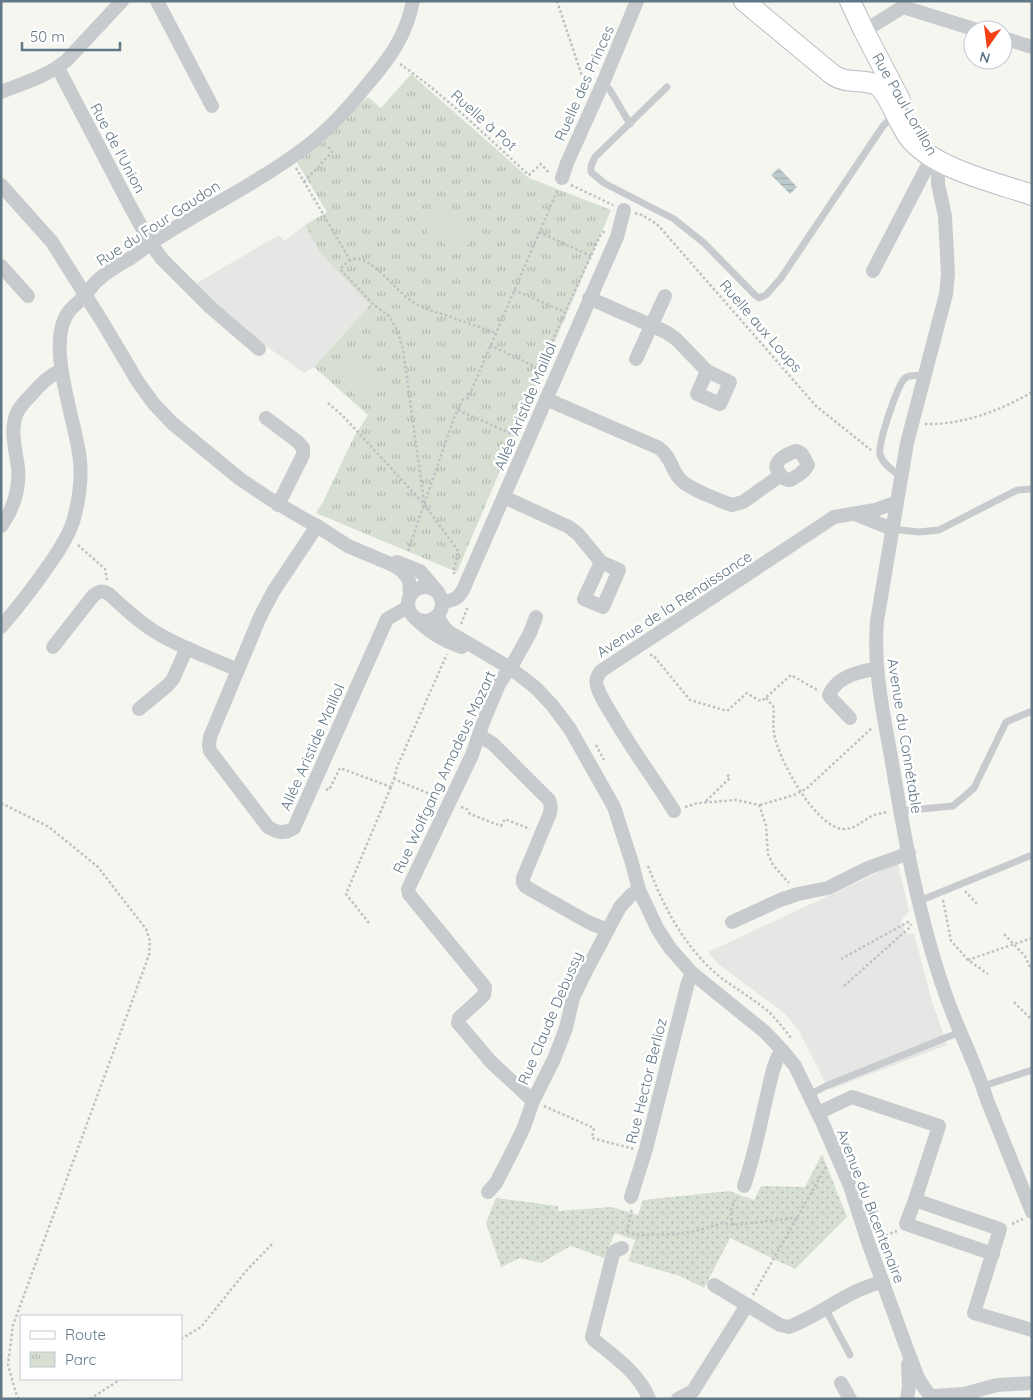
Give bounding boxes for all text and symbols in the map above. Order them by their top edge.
scale bar [22,20,120,52]
north arrow [963,20,1013,70]
street label: Ruelle des Princes [550,22,618,144]
text: 50 m [30,27,65,46]
text: N [978,48,992,68]
street label: Rue Paul Lorillon [868,49,942,159]
street label: Ruelle à Pot [447,85,521,155]
street label: Rue de l'Union [86,100,150,196]
street label: Rue du Four Gaudon [93,176,223,270]
street label: Ruelle aux Loups [716,276,806,376]
street label: Allée Aristide Maillol [489,339,561,473]
street label: Avenue de la Renaissance [593,547,755,661]
street label: Avenue du Connétable [883,657,927,815]
street label: Rue Wolfgang Amadeus Mozart [389,667,499,877]
street label: Allée Aristide Maillol [275,680,349,814]
street label: Rue Claude Debussy [513,948,587,1088]
street label: Rue Hector Berlioz [621,1016,671,1146]
street label: Avenue du Bicentenaire [833,1126,909,1286]
legend [20,1315,182,1380]
text: Route [65,1325,106,1344]
text: Parc [65,1350,96,1369]

